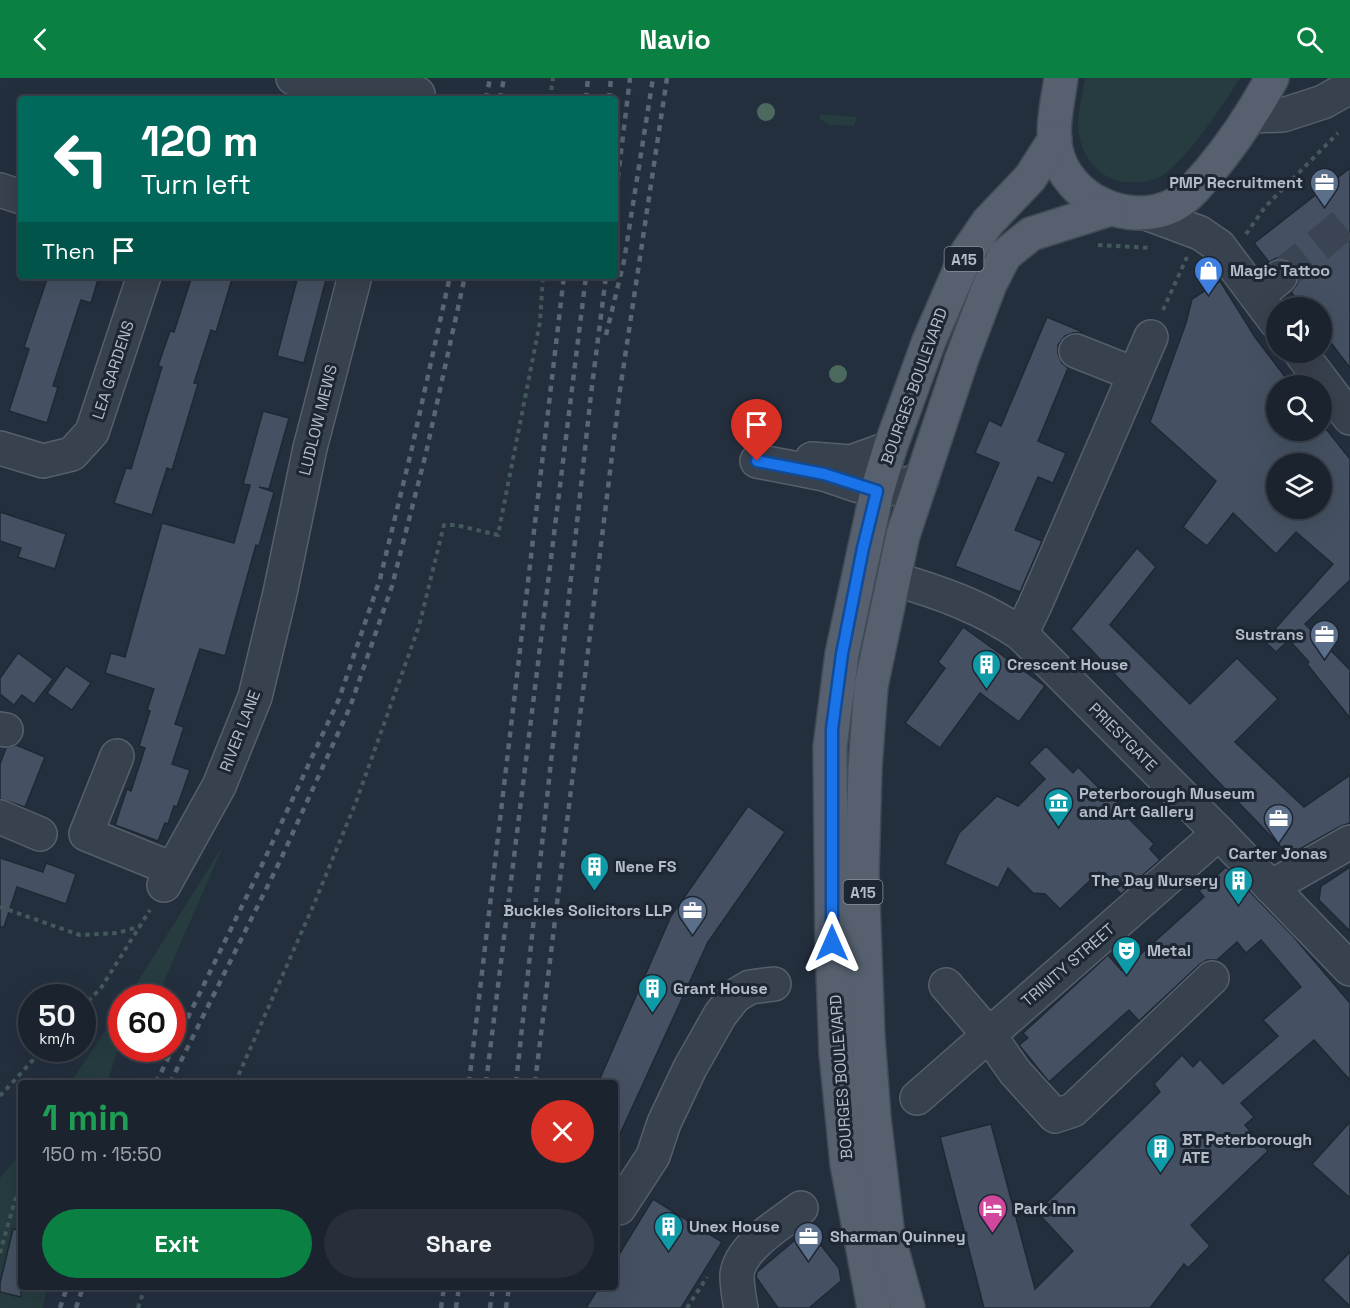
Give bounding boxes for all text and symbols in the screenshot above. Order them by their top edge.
text: Navio [639,22,711,57]
icon: back [24,23,57,56]
icon: search [1293,23,1326,56]
text: 120 m [141,115,259,168]
icon: left [42,120,120,198]
office icon: PMP Recruitment [1308,166,1340,208]
text: Turn left [141,167,251,202]
place label: PMP Recruitment [1169,172,1303,193]
icon: arrive [107,234,140,267]
text: Then [42,237,95,265]
road number: A15 [944,247,984,271]
shop icon: Magic Tattoo [1193,254,1225,296]
place label: Magic Tattoo [1230,260,1330,281]
map controls [1266,297,1332,519]
button: sound [1266,297,1332,363]
street label: BOURGES BOULEVARD [876,305,952,467]
street label: LEA GARDENS [87,318,139,422]
street label: LUDLOW MEWS [294,362,342,478]
button: search [1266,375,1332,441]
pin [731,399,782,461]
icon: arrive [740,408,773,441]
button: layers [1266,453,1332,519]
office icon: Sustrans [1309,618,1341,660]
place label: Sustrans [1235,624,1304,645]
building icon: Crescent House [970,648,1002,690]
place label: Crescent House [1007,654,1128,675]
street label: RIVER LANE [215,687,265,775]
street label: PRIESTGATE [1084,698,1162,776]
place label: Peterborough Museum and Art Gallery [1079,783,1255,822]
museum icon: Peterborough Museum and Art Gallery [1042,786,1074,828]
office icon: Carter Jonas [1262,802,1294,844]
place label: Carter Jonas [1229,843,1327,864]
building icon: Nene FS [578,850,610,892]
place label: Nene FS [615,856,677,877]
building icon: The Day Nursery [1223,864,1255,906]
place label: The Day Nursery [1091,870,1218,891]
road number: A15 [844,880,882,904]
office icon: Buckles Solicitors LLP [677,894,709,936]
place label: Buckles Solicitors LLP [503,900,672,921]
position arrow [800,911,864,975]
street label: TRINITY STREET [1017,919,1119,1011]
theatre icon: Metal [1110,934,1142,976]
place label: Metal [1147,940,1191,961]
building icon: Grant House [636,972,668,1014]
place label: Grant House [673,978,768,999]
speed limit sign: 60 [108,984,186,1062]
street label: BOURGES BOULEVARD [825,994,857,1160]
text: 50 [38,996,76,1035]
text: km/h [39,1029,75,1048]
text: 1 min [42,1095,130,1141]
button: close [531,1100,594,1163]
place label: BT Peterborough ATE [1182,1129,1312,1168]
building icon: BT Peterborough ATE [1145,1132,1177,1174]
text: 150 m · 15:50 [42,1141,162,1167]
hotel icon: Park Inn [977,1192,1009,1234]
place label: Park Inn [1014,1198,1076,1219]
button: Exit [42,1209,312,1278]
button: Share [324,1209,594,1278]
building icon: Unex House [652,1210,684,1252]
place label: Unex House [689,1216,780,1237]
office icon: Sharman Quinney [793,1220,825,1262]
place label: Sharman Quinney [830,1226,966,1247]

